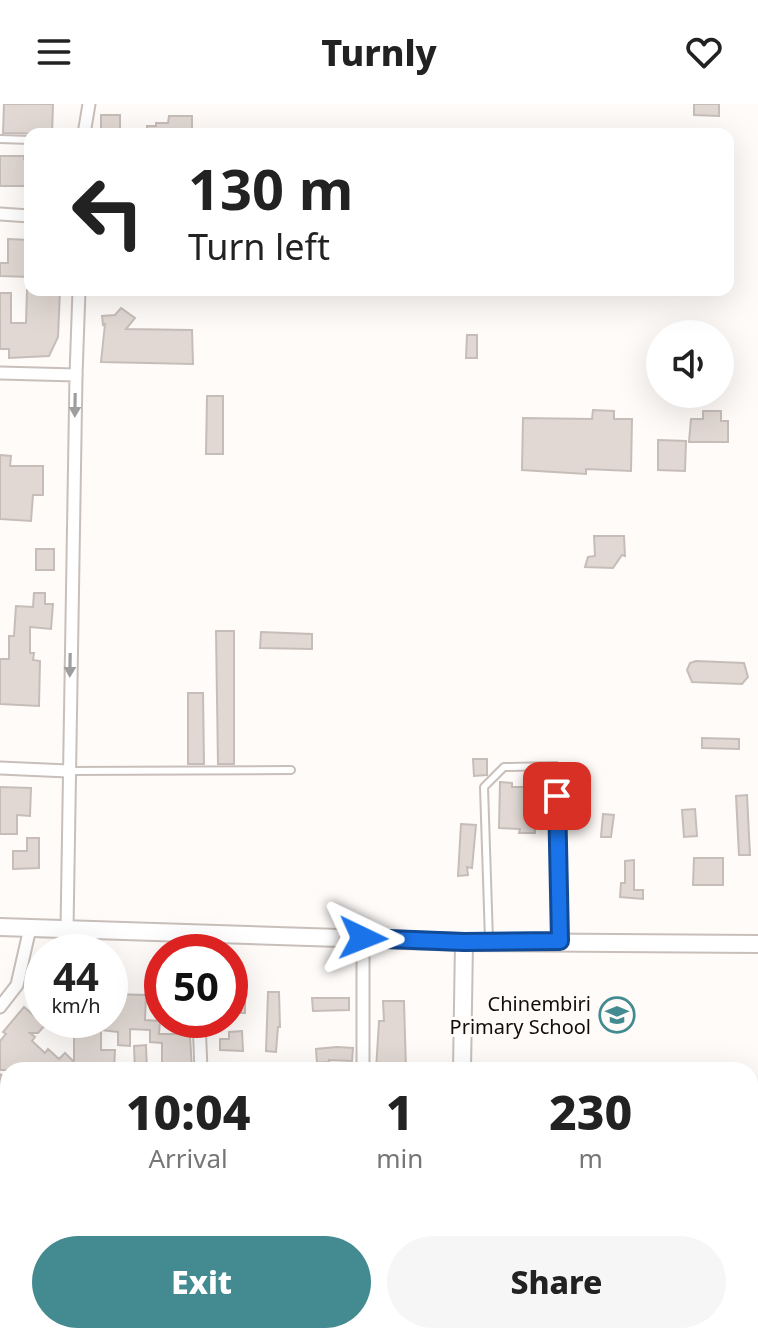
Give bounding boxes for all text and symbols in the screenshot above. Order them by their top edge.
text: Turnly [321,28,437,77]
icon: menu [32,30,76,74]
icon: heart [682,30,726,74]
text: 130 m [188,150,353,226]
icon: left [56,160,160,264]
text: Turn left [188,222,330,271]
map controls [646,320,734,408]
button: sound [646,320,734,408]
one-way arrow [69,393,82,418]
one-way arrow [64,653,77,678]
pin [523,762,591,830]
icon: arrive [535,774,579,818]
position arrow [321,896,405,980]
speed limit sign: 50 [144,934,248,1038]
text: 44 [53,948,99,1003]
place label: Chinembiri Primary School [450,990,591,1040]
text: km/h [51,992,101,1019]
school or university icon: Chinembiri Primary School [598,996,636,1034]
text: 10:04 [126,1079,250,1144]
text: 1 [386,1079,414,1144]
text: 230 [549,1079,632,1144]
text: Arrival [148,1140,228,1176]
text: min [376,1140,423,1176]
text: m [578,1140,603,1176]
button: Exit [32,1236,371,1328]
button: Share [387,1236,726,1328]

